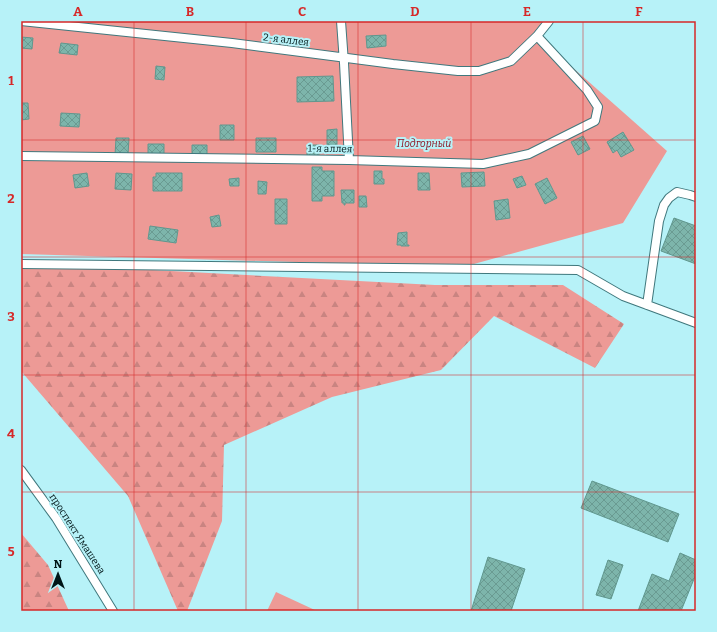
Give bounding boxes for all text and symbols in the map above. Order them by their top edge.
text: A [73,4,83,19]
text: B [186,4,194,19]
text: C [298,4,306,19]
text: D [410,4,420,19]
text: E [523,4,531,19]
text: F [635,4,643,19]
street label: 2-я аллея [262,31,310,49]
text: 1 [8,73,14,88]
park label: Подгорный [397,138,451,150]
street label: 1-я аллея [308,143,353,155]
text: 2 [7,191,15,206]
text: 3 [7,309,15,324]
text: 4 [7,426,15,441]
street label: проспект Ямашева [47,492,108,577]
text: 5 [7,544,15,559]
north arrow [38,554,78,594]
text: N [54,558,63,571]

